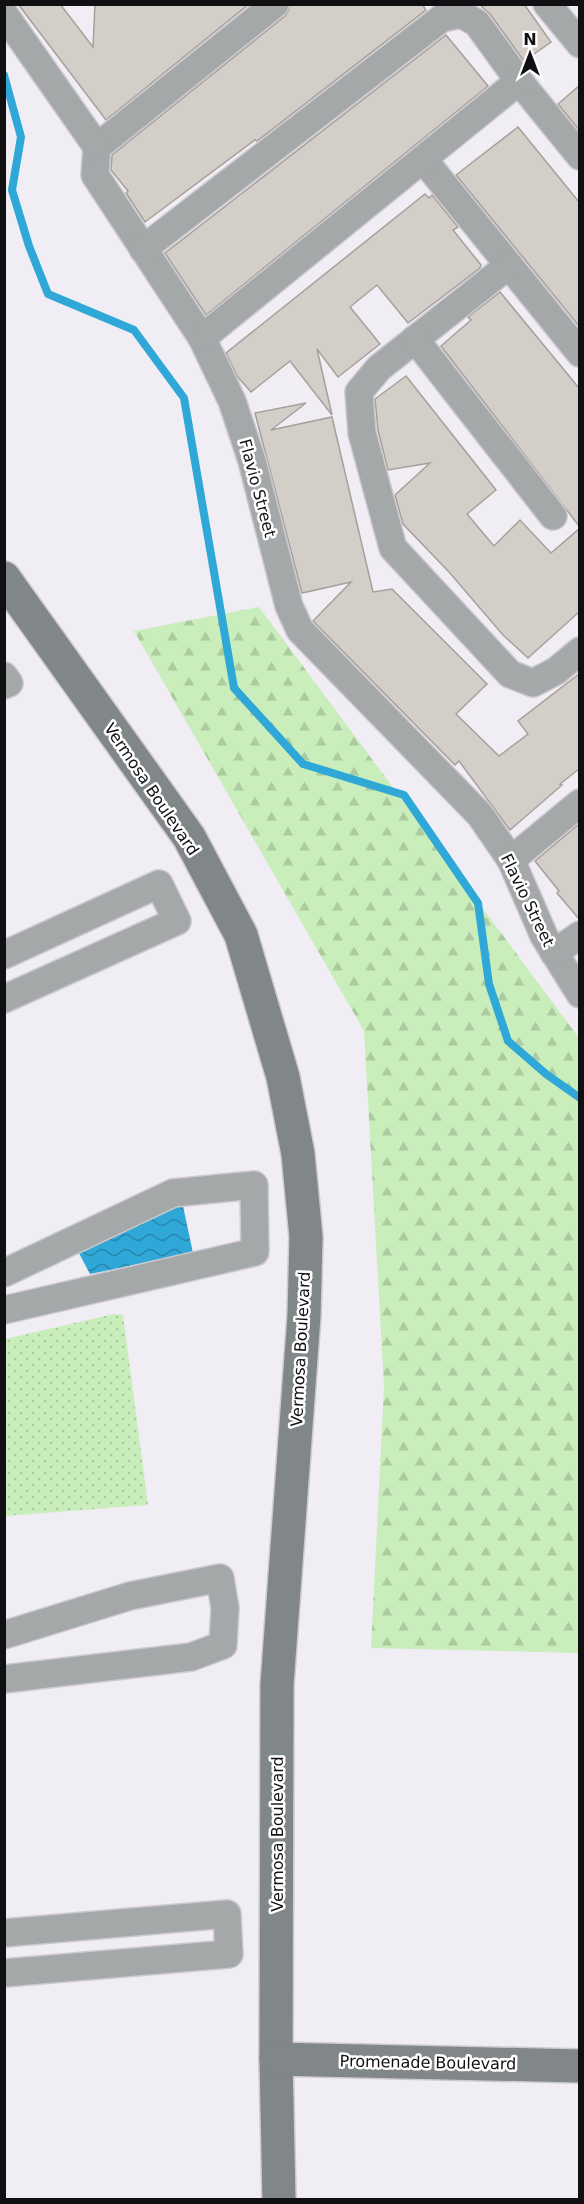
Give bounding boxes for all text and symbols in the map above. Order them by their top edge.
north arrow [500,24,560,84]
text: N [523,30,537,49]
street label: Flavio Street [235,437,280,539]
street label: Vermosa Boulevard [100,720,203,859]
street label: Flavio Street [497,851,558,950]
street label: Vermosa Boulevard [287,1271,314,1427]
street label: Vermosa Boulevard [268,1756,287,1912]
street label: Promenade Boulevard [339,2051,517,2074]

